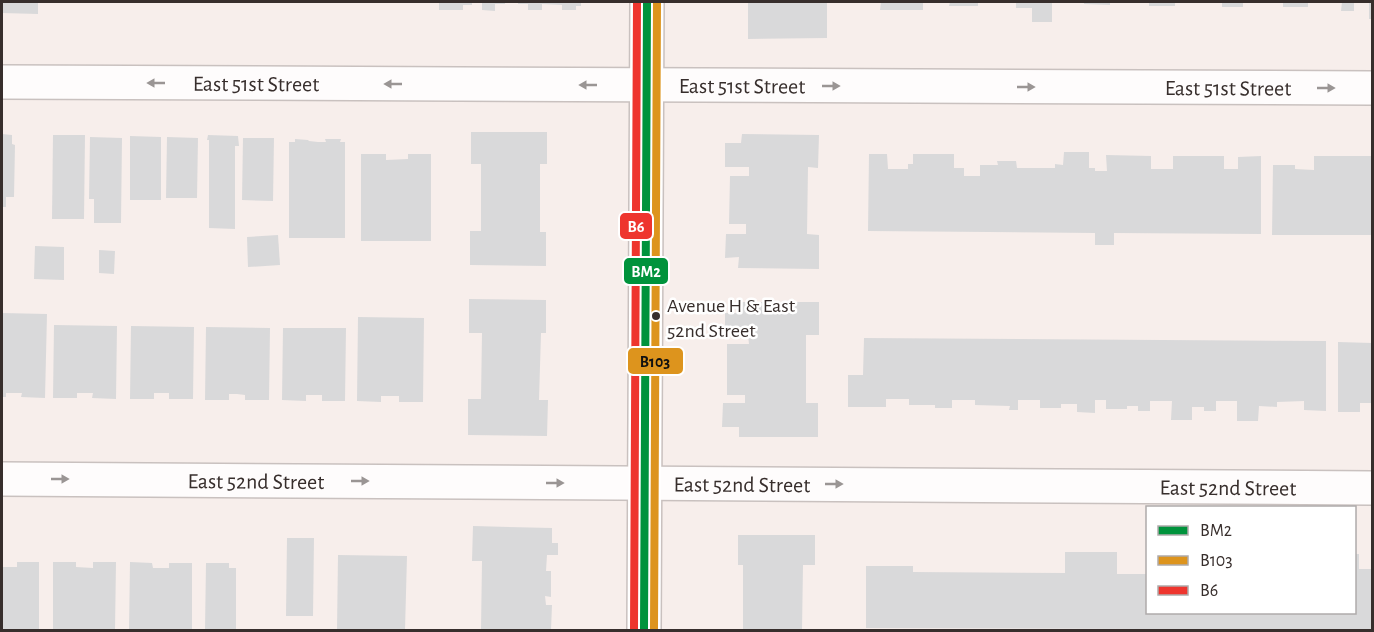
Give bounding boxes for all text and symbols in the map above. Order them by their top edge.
street label: East 51st Street [193,73,319,95]
street label: East 51st Street [679,75,805,98]
street label: East 51st Street [1165,77,1291,100]
one-way arrow [147,78,166,88]
one-way arrow [384,79,403,89]
one-way arrow [579,80,598,90]
one-way arrow [822,81,841,91]
one-way arrow [1017,82,1036,92]
one-way arrow [1317,83,1336,93]
line badge: B6 [619,212,653,240]
text: B6 [628,219,645,235]
line badge: BM2 [623,257,669,285]
text: BM2 [631,264,661,280]
place label: Avenue H & East 52nd Street [667,296,796,341]
marker: Avenue H & East 52nd Street [650,310,662,322]
line badge: B103 [627,347,684,375]
text: B103 [640,354,670,370]
street label: East 52nd Street [188,470,324,493]
street label: East 52nd Street [674,473,810,496]
one-way arrow [50,475,69,484]
one-way arrow [350,476,369,486]
street label: East 52nd Street [1160,477,1296,500]
one-way arrow [545,478,564,488]
one-way arrow [824,479,843,489]
legend [1146,506,1356,614]
text: BM2 [1200,522,1232,540]
text: B103 [1200,552,1233,570]
text: B6 [1200,582,1218,600]

